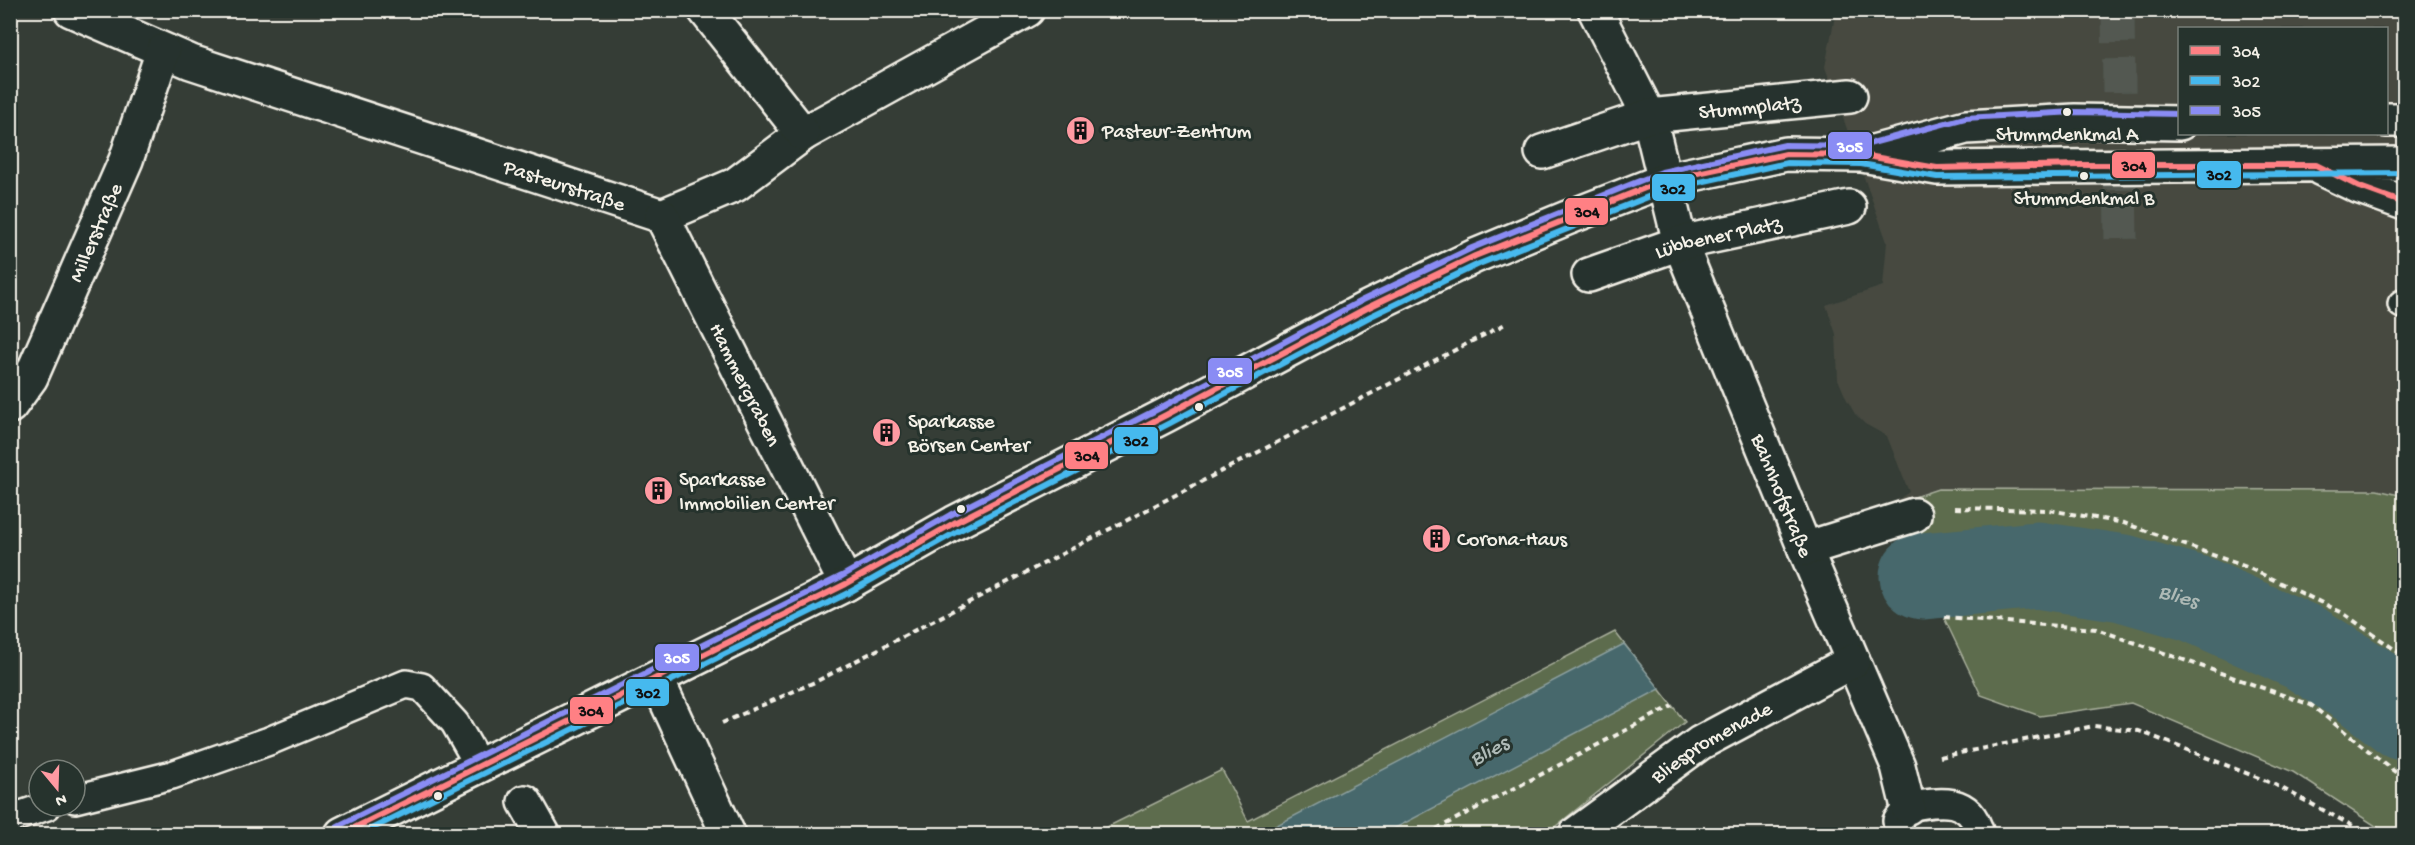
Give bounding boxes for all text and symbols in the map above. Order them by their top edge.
legend [2178,27,2388,135]
text: 304 [2231,43,2261,64]
text: 302 [2231,73,2261,94]
street label: Stummplatz [1698,92,1803,127]
text: 305 [2231,103,2261,124]
marker: Stummdenkmal A [2061,106,2073,118]
building icon: Pasteur-Zentrum [1065,114,1097,146]
place label: Pasteur-Zentrum [1101,121,1252,146]
place label: Stummdenkmal A [1996,125,2139,148]
line badge: 305 [1827,131,1873,160]
text: 305 [1836,140,1863,159]
line badge: 304 [2111,151,2156,179]
street label: Pasteurstraße [499,156,629,219]
text: 304 [2121,159,2147,178]
line badge: 302 [2196,160,2242,189]
text: 302 [2205,168,2232,187]
marker: Stummdenkmal B [2078,170,2090,182]
line badge: 302 [1651,173,1696,202]
street label: Millerstraße [65,179,131,287]
text: 302 [1659,182,1686,201]
place label: Stummdenkmal B [2014,189,2155,212]
line badge: 304 [1564,197,1609,226]
text: 304 [1574,205,1600,224]
street label: Lübbener Platz [1652,213,1785,267]
street label: Hammergraben [702,320,784,452]
line badge: 305 [1207,357,1253,385]
text: 305 [1216,365,1243,384]
unlabelled marker [1193,401,1205,413]
place label: Sparkasse Börsen Center [907,411,1031,460]
building icon: Sparkasse Börsen Center [871,416,903,448]
line badge: 302 [1113,426,1159,455]
street label: Bahnhofstraße [1743,430,1817,563]
text: 302 [1122,434,1149,453]
line badge: 304 [1064,441,1109,470]
text: 304 [1074,449,1100,468]
place label: Sparkasse Immobilien Center [679,469,836,518]
building icon: Sparkasse Immobilien Center [642,474,674,506]
unlabelled marker [955,503,967,515]
building icon: Corona-Haus [1420,522,1452,554]
place label: Corona-Haus [1457,529,1568,554]
water label: Blies [2155,580,2203,617]
line badge: 305 [654,643,700,672]
text: 305 [663,651,690,670]
line badge: 302 [625,678,670,707]
text: 302 [634,686,661,705]
line badge: 304 [569,696,614,725]
street label: Bliespromenade [1647,697,1778,791]
text: 304 [578,704,604,723]
water label: Blies [1466,730,1516,774]
north arrow [27,758,87,818]
text: N [52,788,69,810]
unlabelled marker [432,790,444,802]

